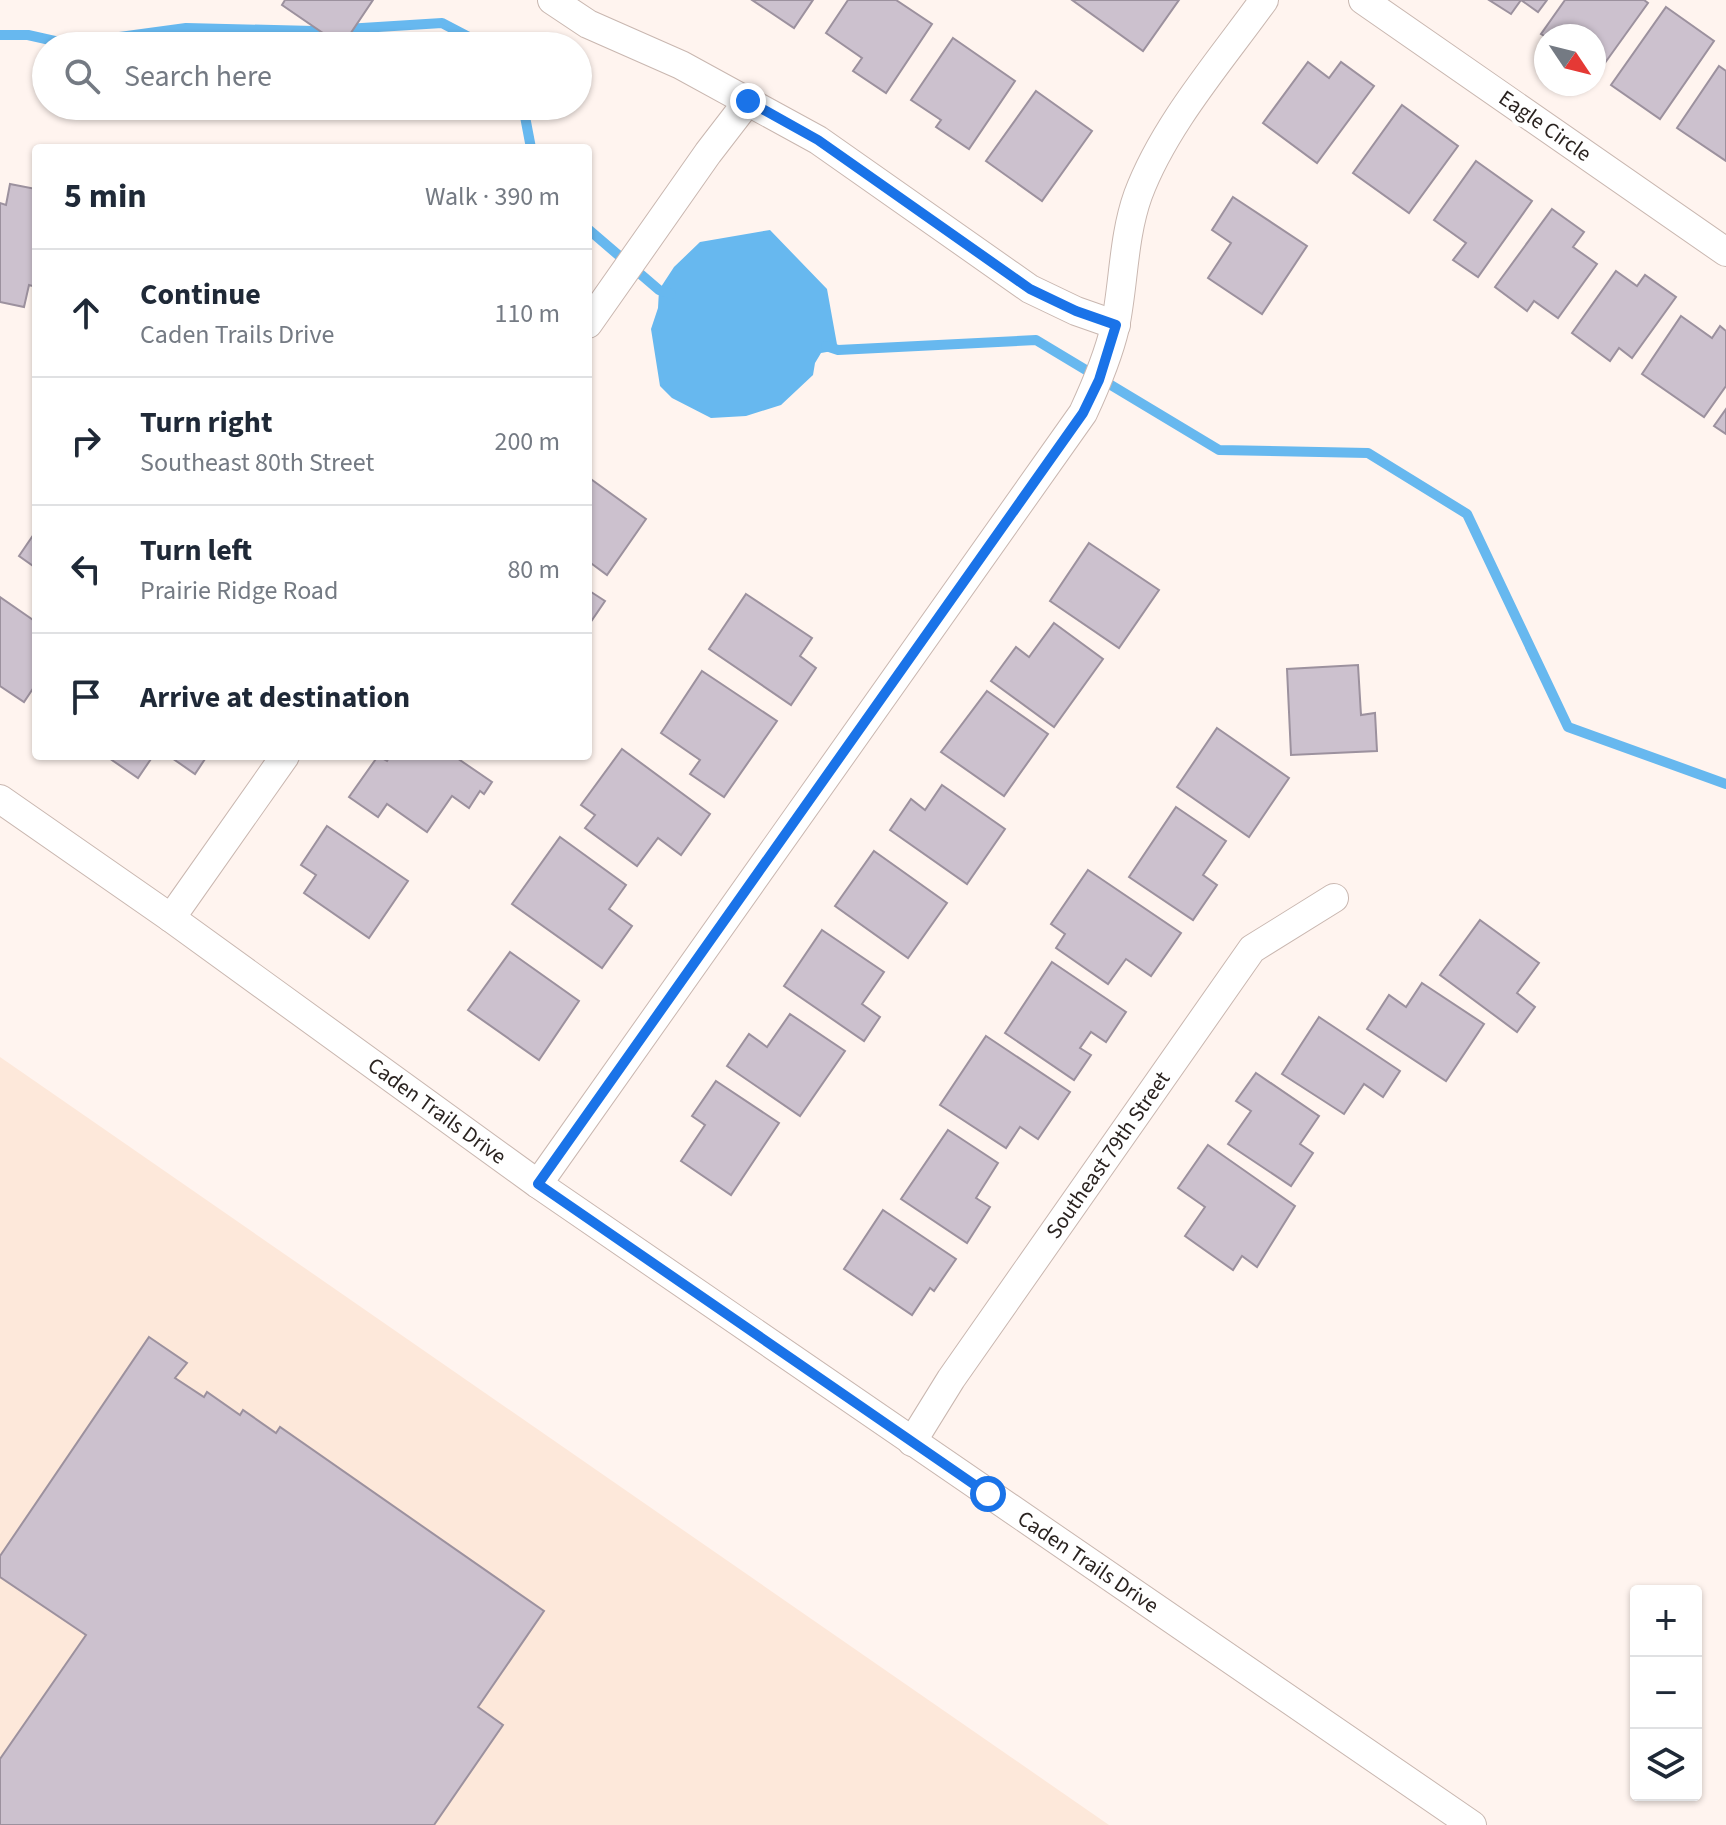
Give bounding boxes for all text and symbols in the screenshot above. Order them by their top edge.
north arrow [1534,24,1606,96]
search box [32,32,592,120]
icon: search [60,54,104,98]
text: Search here [124,55,272,98]
street label: Eagle Circle [1492,82,1598,170]
route end [730,83,766,119]
text: 5 min [64,172,147,221]
text: Walk · 390 m [425,178,560,215]
text: Continue [140,273,261,316]
icon: ahead [64,291,108,335]
text: 110 m [494,295,560,332]
text: Caden Trails Drive [140,316,334,353]
text: Turn right [140,401,272,444]
icon: right [64,419,108,463]
text: 200 m [494,423,560,460]
text: Southeast 80th Street [140,444,374,481]
text: Turn left [140,529,252,572]
icon: left [64,547,108,591]
text: 80 m [507,551,560,588]
text: Prairie Ridge Road [140,572,338,609]
icon: arrive [64,675,108,719]
text: Arrive at destination [140,676,410,719]
street label: Caden Trails Drive [361,1050,513,1172]
street label: Southeast 79th Street [1038,1064,1178,1245]
route start [970,1476,1006,1512]
street label: Caden Trails Drive [1011,1503,1165,1621]
map controls [1630,1585,1702,1801]
button: + [1630,1585,1702,1657]
button: − [1630,1657,1702,1729]
button: layers [1630,1729,1702,1801]

